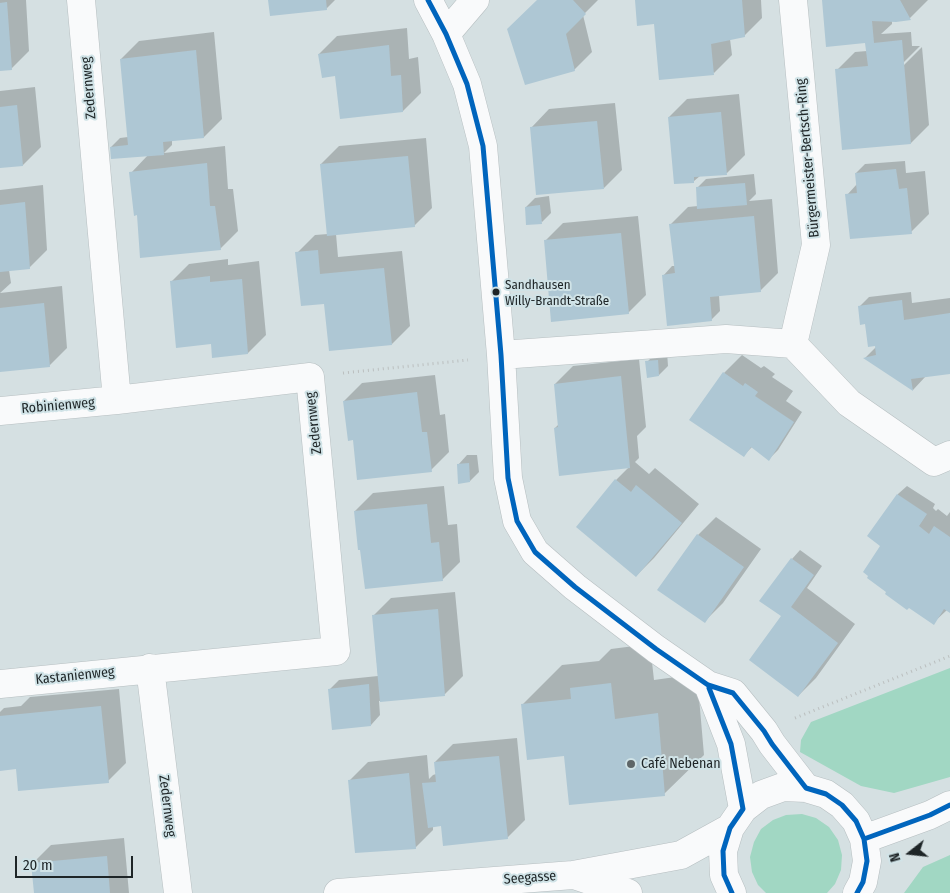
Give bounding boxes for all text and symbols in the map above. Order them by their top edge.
street label: Zedernweg [78,56,100,120]
street label: Bürgermeister-Bertsch-Ring [793,78,823,238]
place label: Sandhausen Willy-Brandt-Straße [505,277,609,308]
marker: Sandhausen Willy-Brandt-Straße [491,287,501,297]
street label: Zedernweg [302,391,326,455]
street label: Robinienweg [21,394,95,418]
street label: Kastanienweg [35,664,115,688]
place label: Café Nebenan [641,756,721,772]
marker: Café Nebenan [625,758,637,770]
street label: Zedernweg [155,774,179,838]
north arrow [885,828,935,878]
scale bar [18,846,135,878]
text: N [886,851,904,864]
text: 20 m [23,856,53,874]
street label: Seegasse [503,868,557,888]

